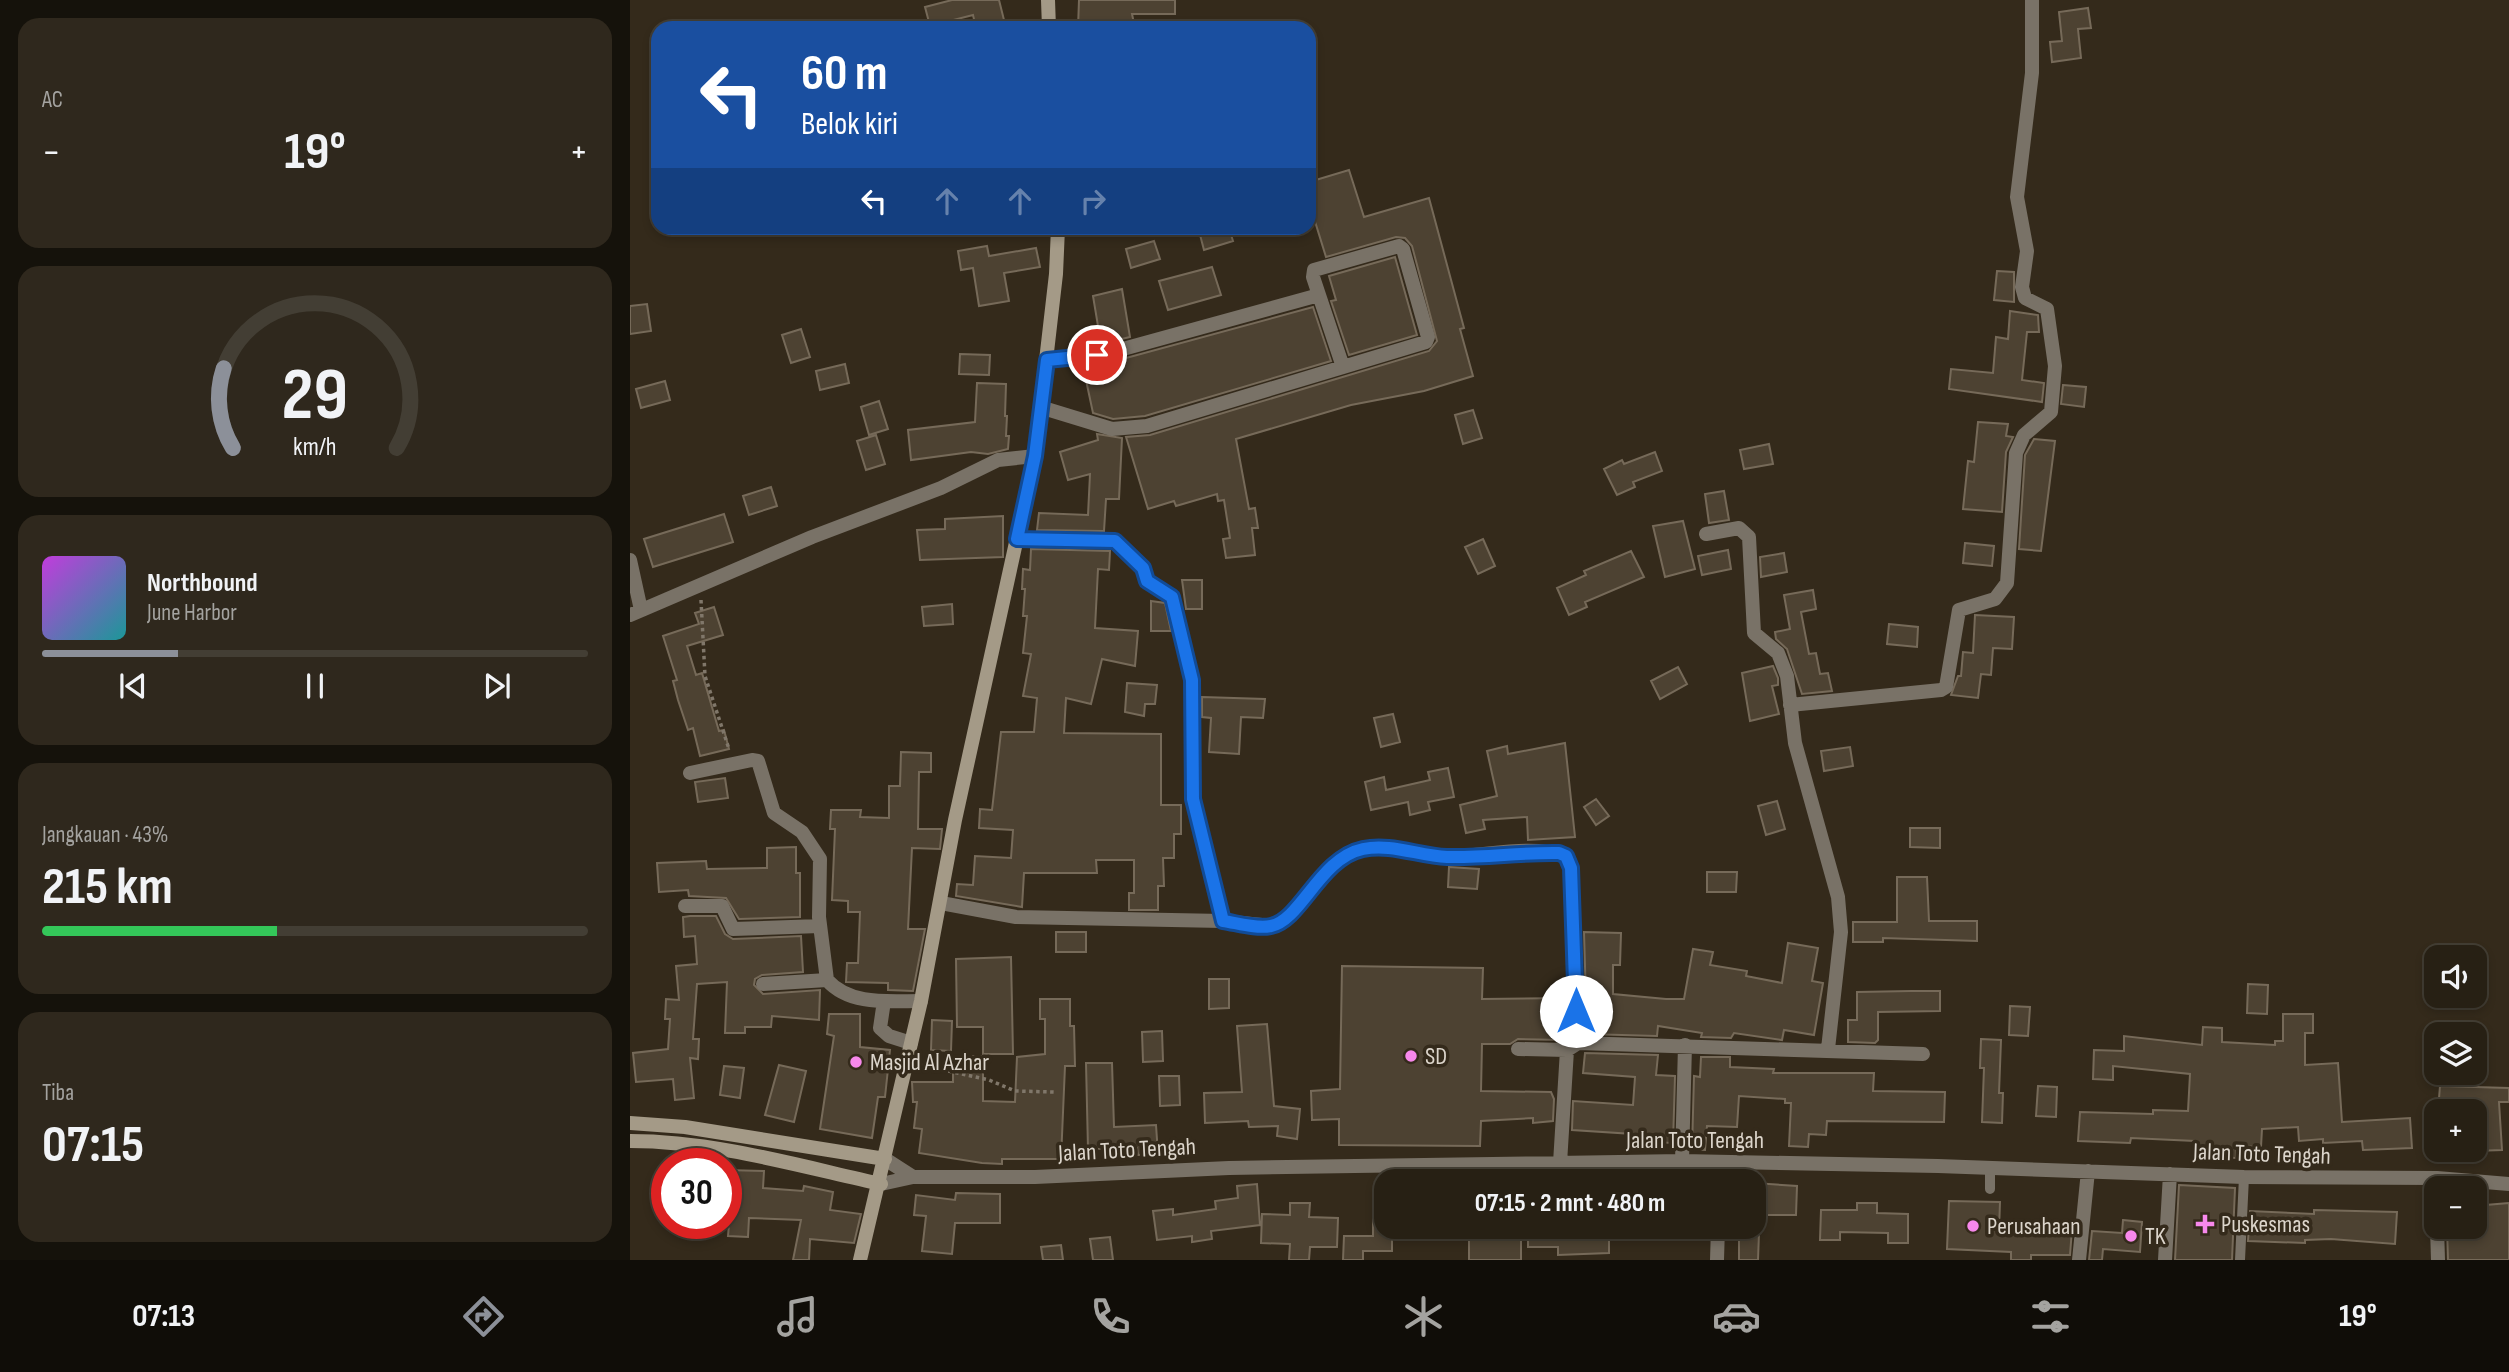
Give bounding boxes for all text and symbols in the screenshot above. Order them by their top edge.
text: 60 m [801,45,888,104]
icon: left [686,49,777,140]
text: AC [42,86,63,114]
text: Belok kiri [801,105,898,144]
text: 19° [284,121,346,184]
text: − [42,130,61,175]
text: + [569,130,588,175]
icon: left [855,182,893,220]
icon: ahead [928,182,966,220]
icon: ahead [1001,182,1039,220]
icon: right [1074,182,1112,220]
pin [1067,325,1127,385]
icon: arrive [1078,336,1116,374]
text: 29 [282,352,348,440]
text: km/h [293,431,337,462]
text: Northbound [147,568,258,599]
text: June Harbor [147,599,237,627]
icon: previous [114,667,152,705]
icon: pause [296,667,334,705]
icon: next [478,667,516,705]
text: Jangkauan · 43% [42,821,168,849]
text: 215 km [42,856,173,919]
map controls [2424,945,2487,1239]
button: sound [2424,945,2487,1008]
position arrow [1539,974,1613,1048]
button: layers [2424,1022,2487,1085]
place label: SD [1425,1042,1447,1071]
place label: Masjid Al Azhar [870,1048,989,1077]
marker: SD [1403,1048,1419,1064]
marker: Masjid Al Azhar [848,1054,864,1070]
text: Tiba [42,1079,74,1107]
button: + [2424,1099,2487,1162]
text: 07:15 [42,1114,144,1177]
street label: Jalan Toto Tengah [1625,1126,1764,1155]
street label: Jalan Toto Tengah [1056,1132,1197,1168]
street label: Jalan Toto Tengah [2192,1137,2331,1171]
speed limit sign: 30 [651,1148,742,1239]
button: − [2424,1176,2487,1239]
text: 07:15 · 2 mnt · 480 m [1475,1188,1665,1219]
place label: Puskesmas [2221,1210,2310,1239]
place label: Perusahaan [1987,1212,2080,1241]
marker: Puskesmas [2195,1214,2215,1234]
marker: Perusahaan [1965,1218,1981,1234]
place label: TK [2145,1222,2166,1251]
marker: TK [2123,1228,2139,1244]
icon: directions [459,1292,508,1341]
icon: music [773,1292,822,1341]
icon: phone [1086,1292,1135,1341]
icon: climate [1399,1292,1448,1341]
icon: car [1712,1292,1761,1341]
icon: filters [2026,1292,2075,1341]
text: 07:13 [132,1297,195,1336]
text: 19° [2339,1297,2377,1336]

